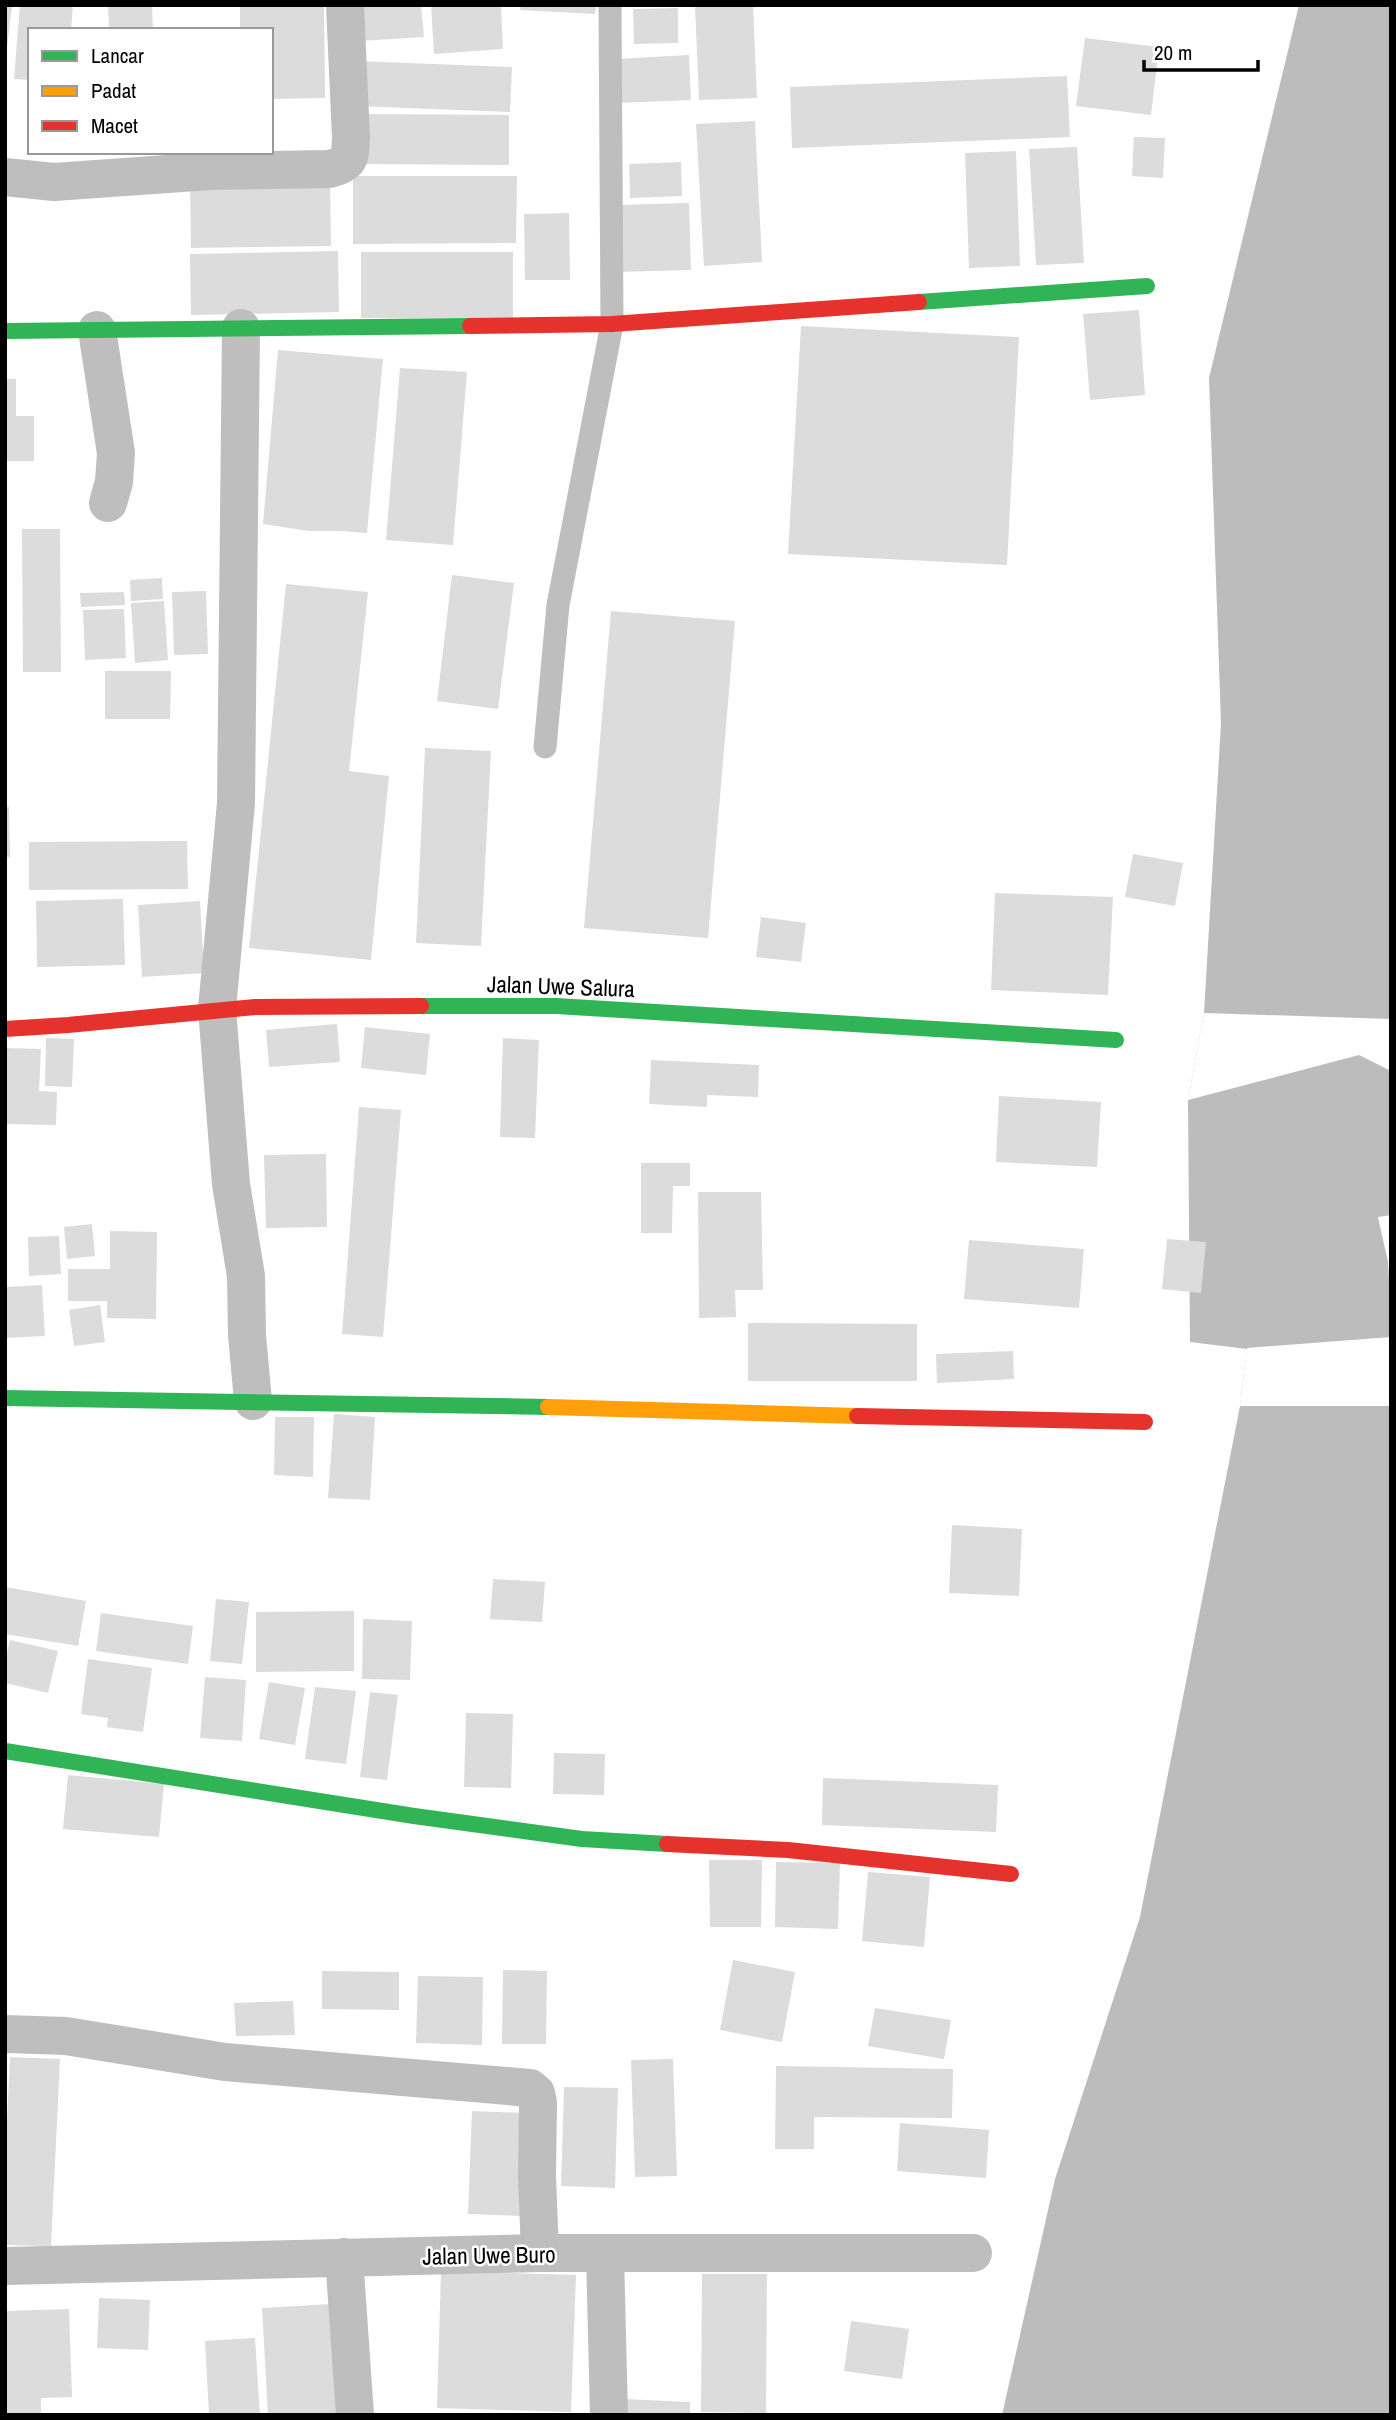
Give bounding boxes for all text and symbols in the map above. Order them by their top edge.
legend [28,28,273,154]
scale bar [1144,28,1258,72]
text: 20 m [1154,38,1192,67]
text: Lancar [91,41,144,70]
text: Padat [91,76,136,105]
text: Macet [91,111,138,140]
street label: Jalan Uwe Salura [487,968,636,1004]
street label: Jalan Uwe Buro [422,2238,556,2272]

